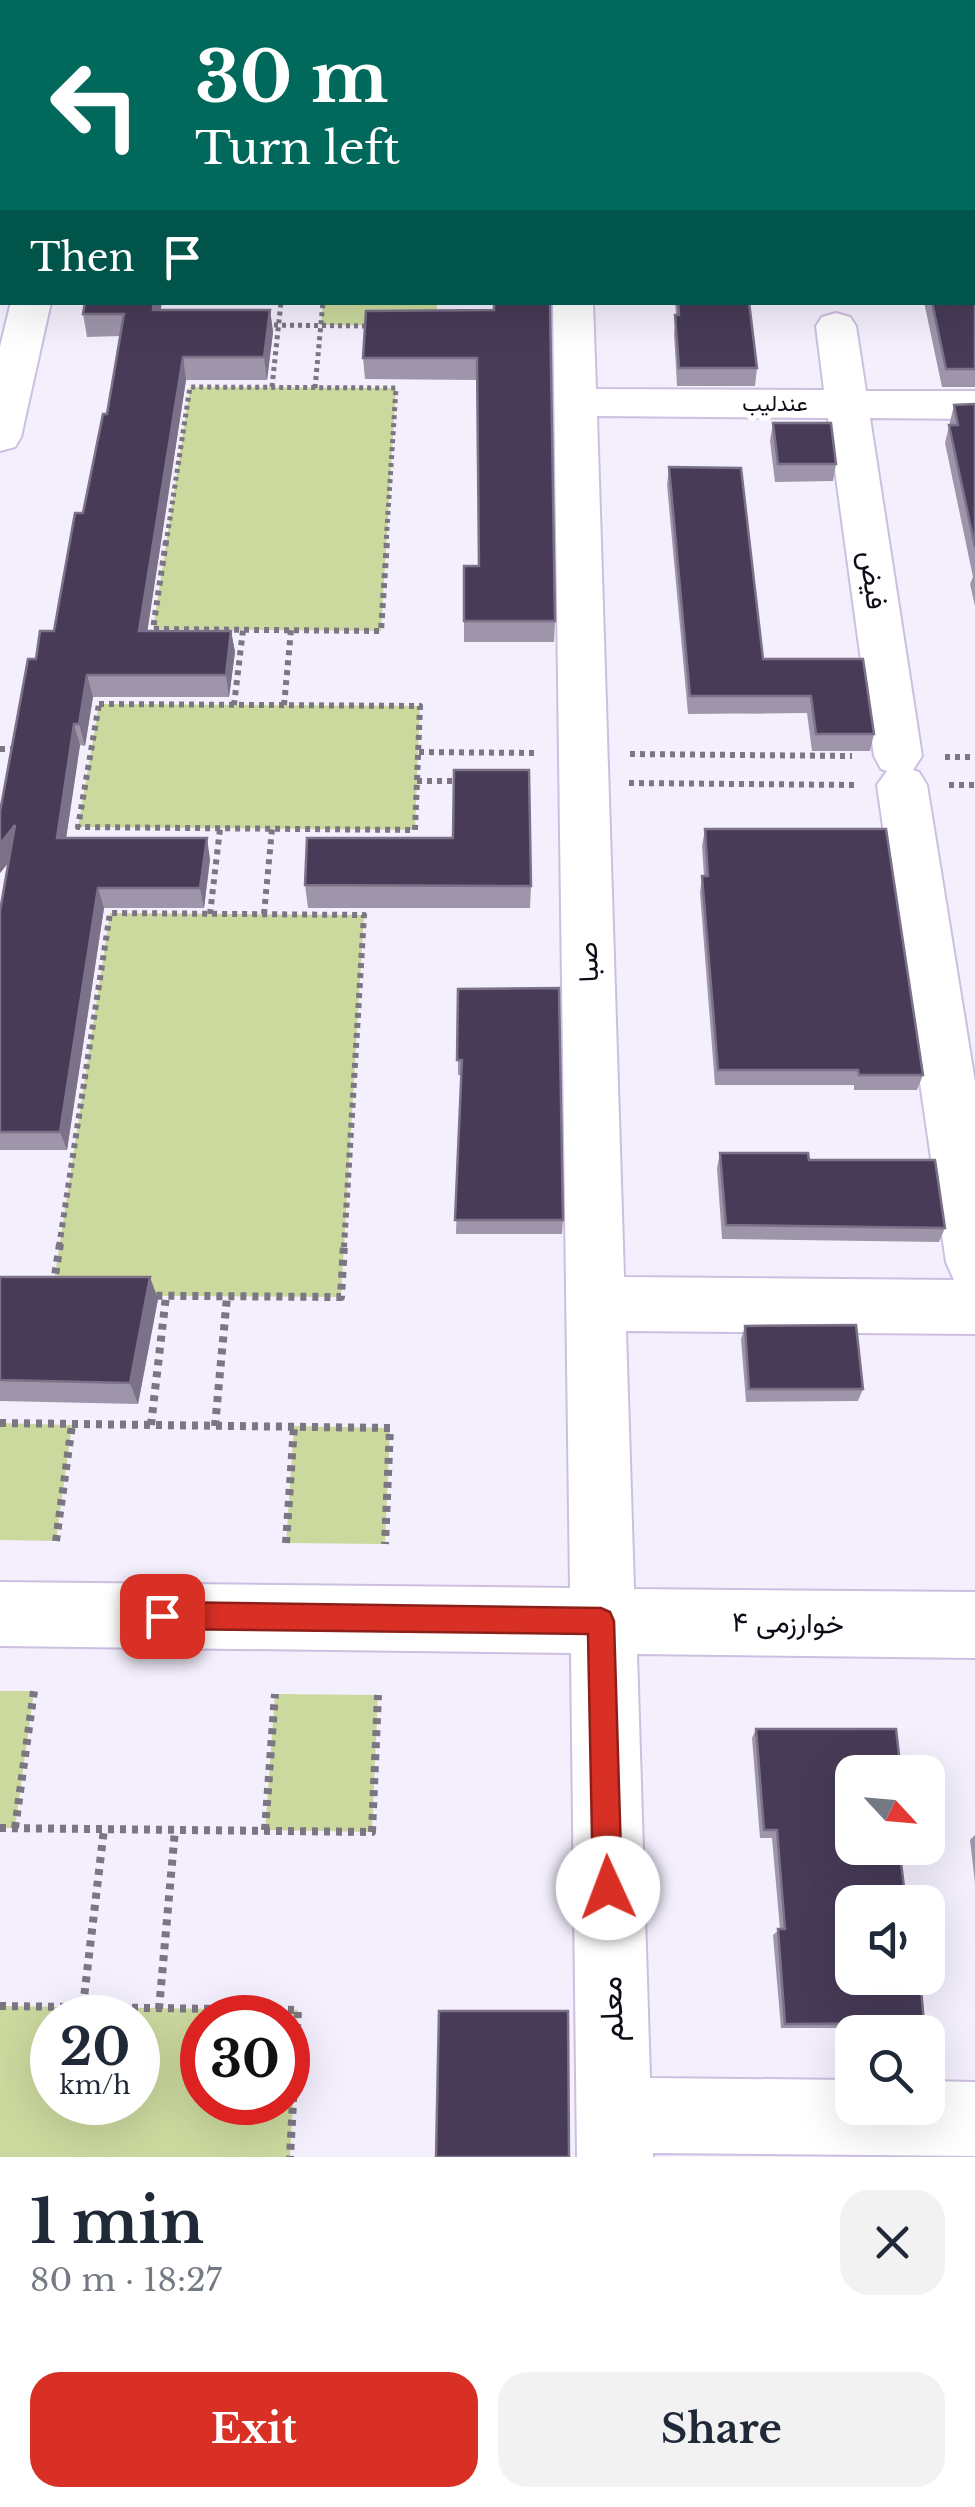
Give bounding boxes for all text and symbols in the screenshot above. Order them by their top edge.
text: 30 m [195,34,388,121]
icon: left [30,40,160,170]
text: Turn left [195,120,400,176]
icon: arrive [155,230,210,285]
text: Then [30,234,135,281]
street label: عندلیب [742,390,808,417]
street label: فیض [852,549,894,611]
street label: صبا [570,941,606,983]
pin [120,1574,205,1659]
icon: arrive [135,1589,190,1644]
street label: خوارزمی ۴ [732,1605,844,1641]
north arrow [835,1755,945,1865]
map controls [835,1755,945,2125]
position arrow [556,1836,660,1940]
button: sound [835,1885,945,1995]
street label: معلم [590,1975,633,2043]
speed limit sign: 30 [180,1995,310,2125]
button: search [835,2015,945,2125]
text: 20 [60,2016,130,2079]
text: km/h [60,2070,130,2101]
text: 1 min [30,2185,204,2259]
button: close [840,2190,945,2295]
text: 80 m · 18:27 [30,2260,222,2300]
button: Exit [30,2372,478,2487]
button: Share [498,2372,945,2487]

